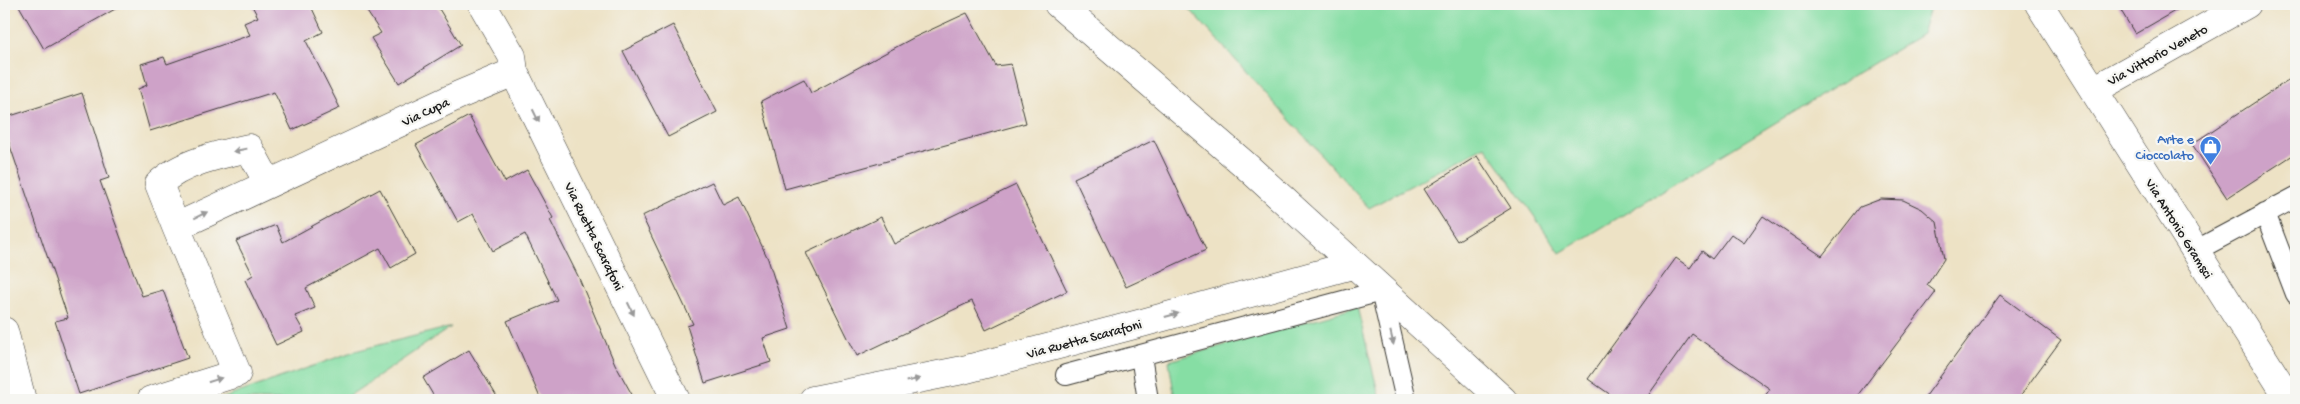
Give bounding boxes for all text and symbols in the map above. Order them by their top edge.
street label: Via Vittorio Veneto [2104,22,2211,91]
street label: Via Cupa [399,94,454,132]
one-way arrow [532,109,540,123]
place label: Arte e Cioccolato [2135,132,2195,165]
shop icon: Arte e Cioccolato [2198,134,2222,165]
one-way arrow [233,146,248,154]
street label: Via Antonio Gramsci [2140,175,2215,282]
street label: Via Ruetta Scarafoni [559,179,626,294]
one-way arrow [194,211,208,219]
one-way arrow [627,301,635,316]
one-way arrow [1164,311,1179,319]
street label: Via Ruetta Scarafoni [1024,317,1144,364]
one-way arrow [1388,331,1396,346]
one-way arrow [207,376,222,384]
one-way arrow [905,376,921,384]

